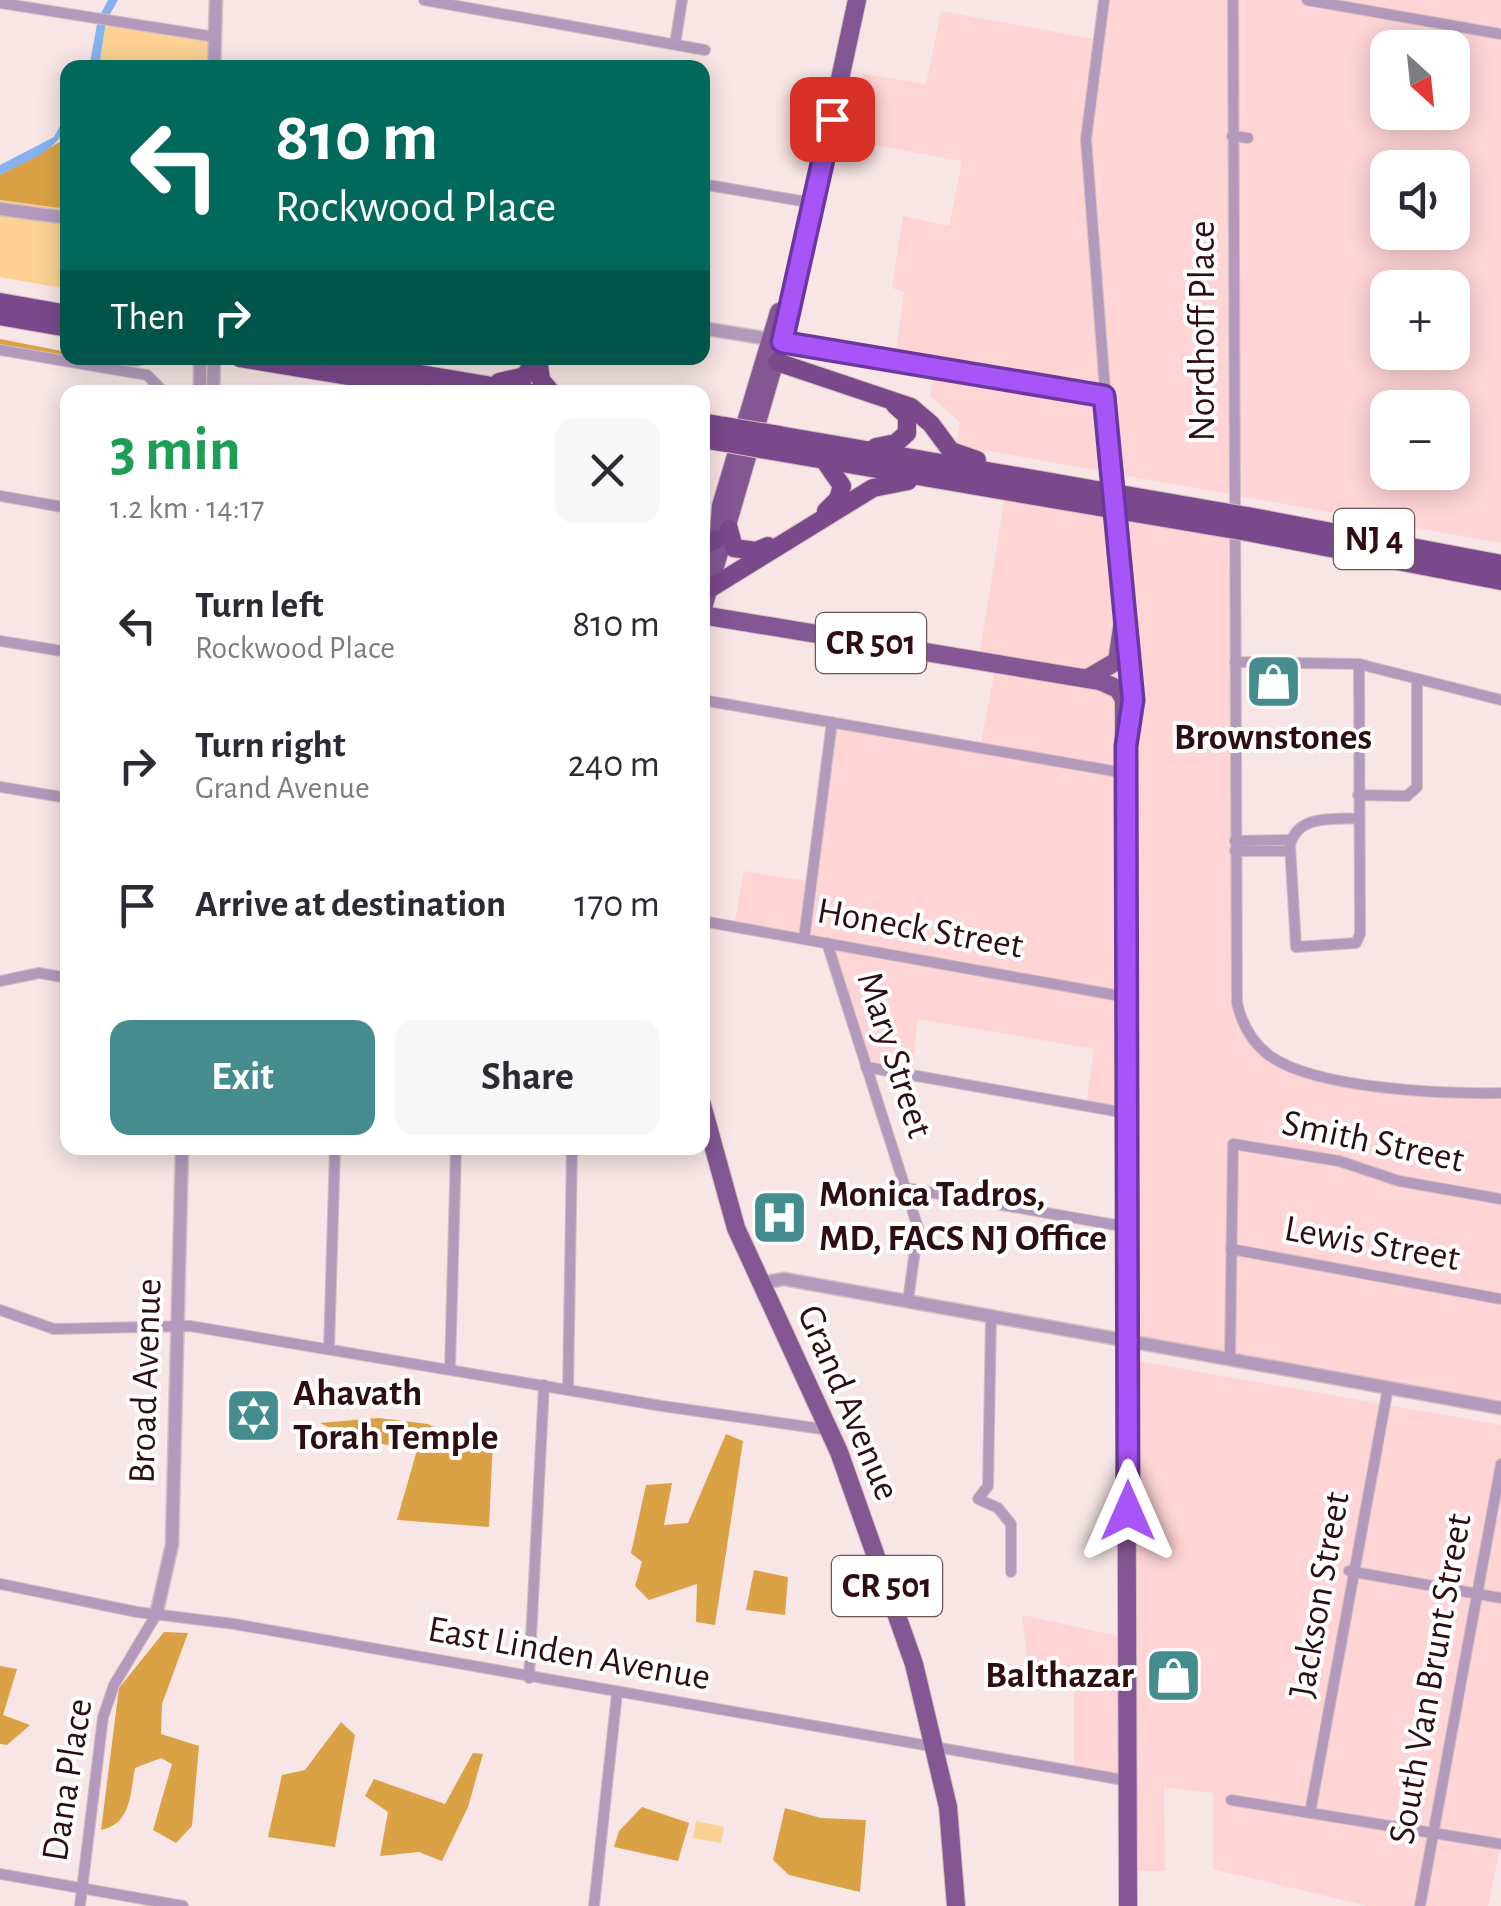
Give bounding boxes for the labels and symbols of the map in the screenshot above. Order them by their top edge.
north arrow [1370,30,1470,130]
pin [790,77,875,162]
street label: Nordhoff Place [1184,220,1222,442]
road number: NJ 4 [1334,509,1414,569]
road number: CR 501 [816,613,926,673]
shop icon: Brownstones [1243,651,1303,711]
place label: Brownstones [1174,719,1372,757]
street label: Honeck Street [814,892,1026,966]
street label: Mary Street [849,968,939,1142]
street label: Smith Street [1279,1104,1467,1180]
place label: Monica Tadros, MD, FACS NJ Office [819,1176,1107,1258]
hospital icon: Monica Tadros, MD, FACS NJ Office [750,1187,810,1247]
street label: Lewis Street [1281,1210,1463,1278]
street label: Broad Avenue [123,1278,169,1484]
street label: Grand Avenue [790,1300,906,1506]
place label: Ahavath Torah Temple [293,1375,498,1457]
synagogue icon: Ahavath Torah Temple [224,1386,284,1446]
position arrow [1076,1459,1180,1563]
street label: Jackson Street [1283,1489,1357,1701]
street label: South Van Brunt Street [1383,1511,1479,1847]
road number: CR 501 [832,1556,942,1616]
street label: East Linden Avenue [425,1610,713,1698]
shop icon: Balthazar [1143,1646,1203,1706]
place label: Balthazar [985,1657,1135,1695]
street label: Dana Place [36,1696,100,1864]

